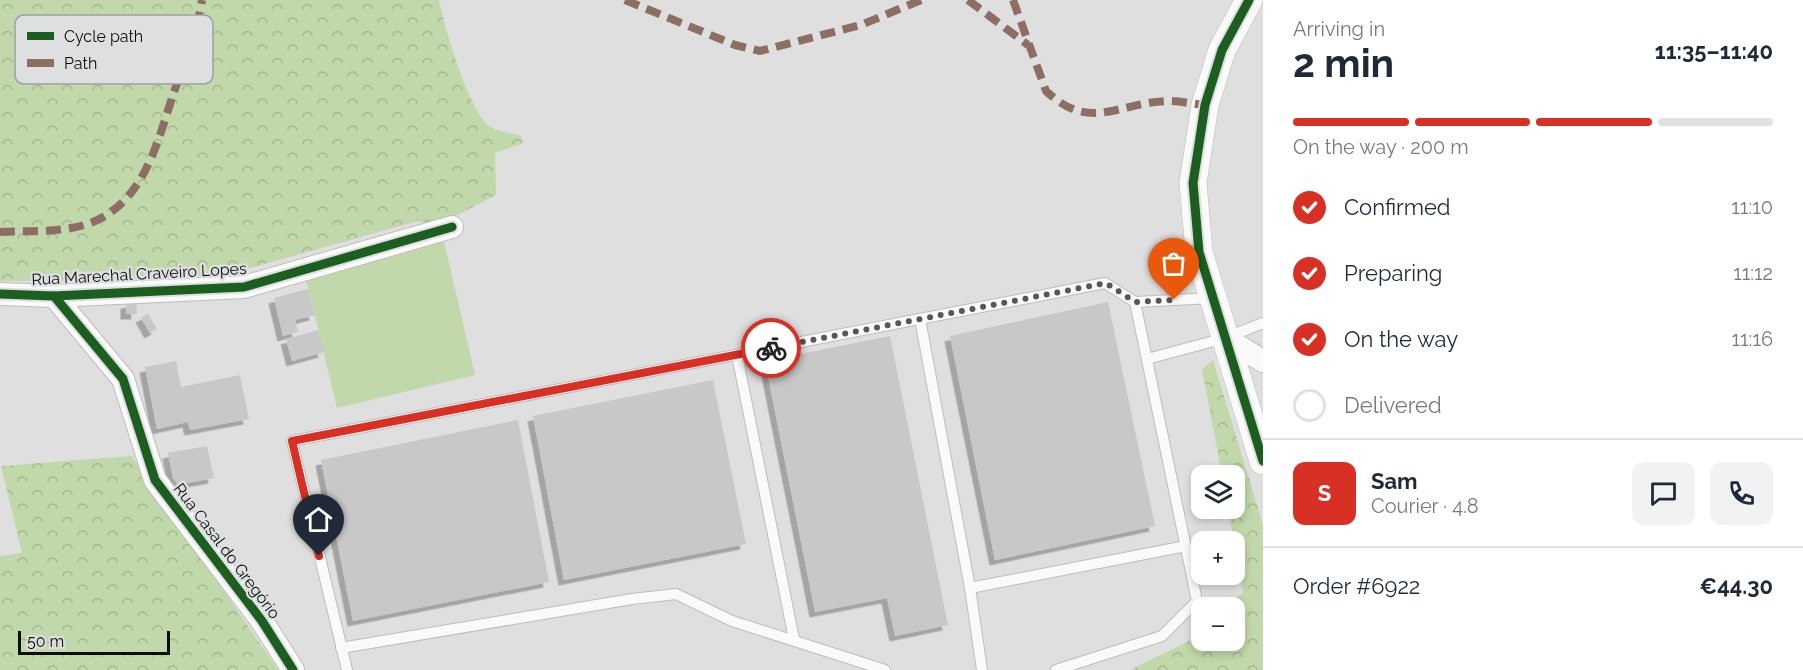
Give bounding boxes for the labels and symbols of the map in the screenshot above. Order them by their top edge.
legend [15,15,213,84]
text: Cycle path [64,27,143,46]
text: Path [64,54,97,73]
pin [1148,238,1199,300]
street label: Rua Marechal Craveiro Lopes [31,259,247,289]
courier [741,318,801,378]
street label: Rua Casal do Gregório [170,480,284,622]
pin [293,494,344,556]
scale bar [18,628,170,656]

